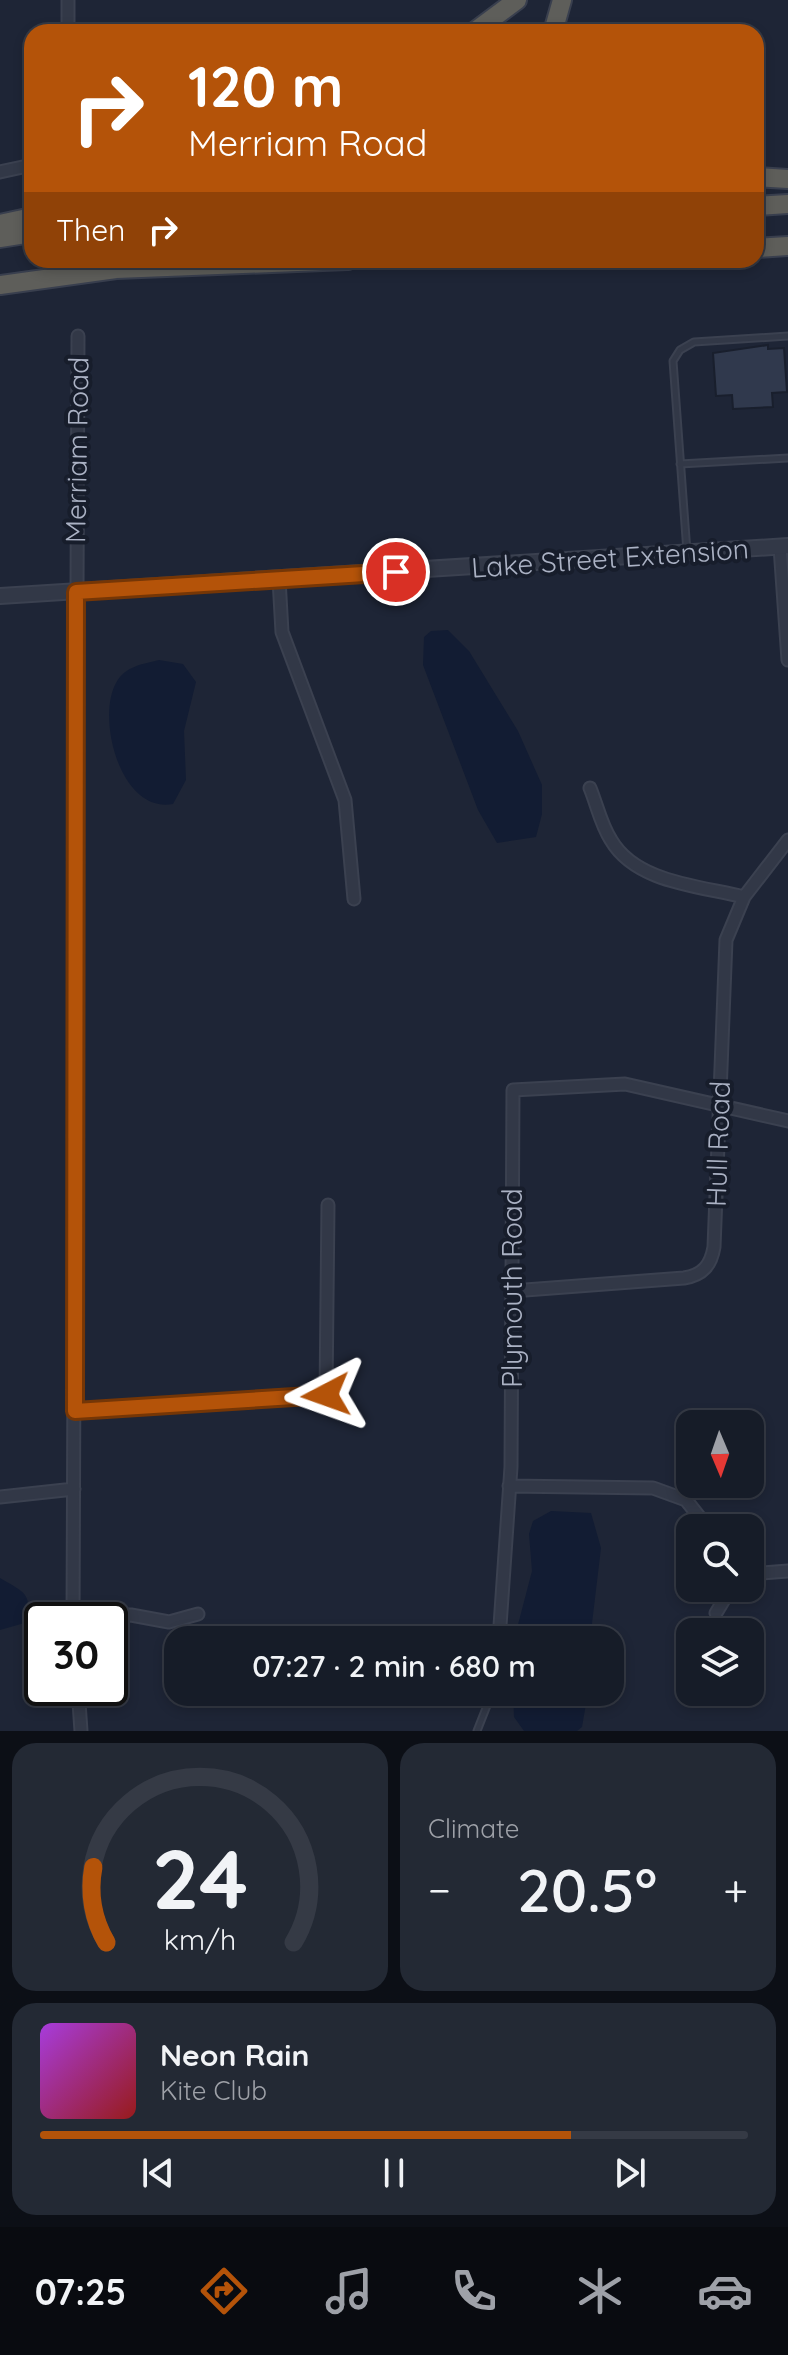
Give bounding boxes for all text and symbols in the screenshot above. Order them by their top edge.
text: 120 m [188,51,343,121]
icon: right [56,56,160,160]
text: Merriam Road [188,120,427,165]
icon: right [141,208,185,252]
text: Then [56,211,125,249]
street label: Merriam Road [57,357,96,543]
street label: Lake Street Extension [470,530,750,585]
pin [362,538,430,606]
icon: arrive [374,550,418,594]
street label: Hull Road [698,1080,737,1208]
street label: Plymouth Road [494,1188,529,1388]
position arrow [284,1353,368,1437]
north arrow [676,1410,764,1498]
map controls [676,1410,764,1706]
button: search [676,1514,764,1602]
speed limit sign: 30 [24,1602,128,1706]
button: layers [676,1618,764,1706]
text: 07:27 · 2 min · 680 m [252,1647,536,1685]
text: Climate [428,1812,519,1845]
text: 24 [152,1826,248,1930]
text: 20.5° [517,1852,657,1927]
text: − [428,1862,451,1917]
text: + [723,1862,748,1917]
text: km/h [164,1921,236,1957]
text: Neon Rain [160,2036,309,2074]
text: Kite Club [160,2074,267,2107]
icon: previous [136,2151,180,2195]
icon: pause [372,2151,416,2195]
icon: next [608,2151,652,2195]
icon: directions [196,2263,252,2319]
icon: music [321,2263,377,2319]
icon: phone [446,2263,502,2319]
icon: climate [572,2263,628,2319]
icon: car [697,2263,753,2319]
text: 07:25 [35,2269,126,2314]

